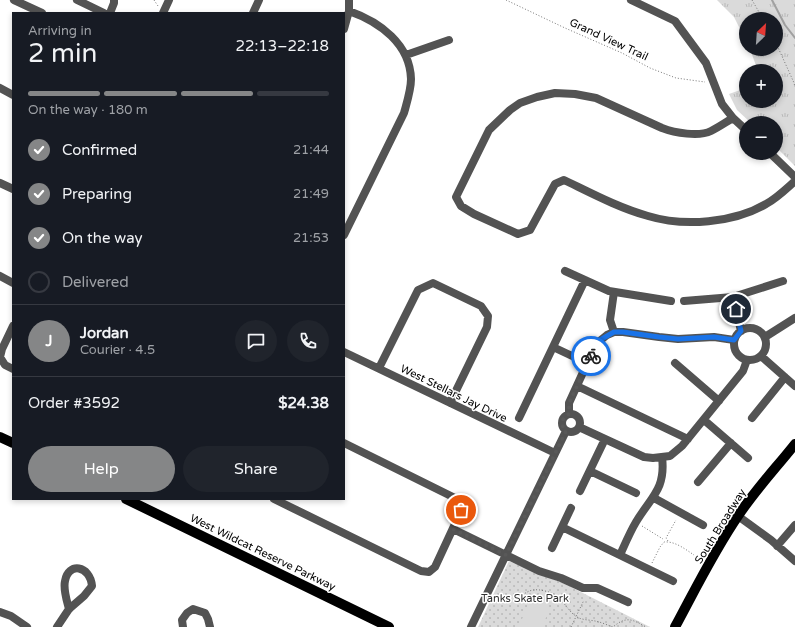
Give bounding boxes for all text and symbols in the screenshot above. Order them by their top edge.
north arrow [739,12,783,56]
map controls [739,12,783,160]
street label: Grand View Trail [567,16,650,63]
text: Arriving in [28,23,92,39]
text: 22:13–22:18 [236,37,329,55]
text: 2 min [28,38,97,69]
button: + [739,64,783,108]
text: On the way · 180 m [28,102,148,118]
button: − [739,116,783,160]
icon: check [28,139,50,161]
text: Confirmed [62,141,137,159]
text: 21:44 [293,142,329,158]
icon: check [28,183,50,205]
text: Preparing [62,185,132,203]
text: 21:49 [293,186,329,202]
icon: check [28,227,50,249]
text: On the way [62,229,142,247]
text: 21:53 [293,230,329,246]
text: Delivered [62,273,129,291]
pin [719,292,753,326]
icon: home [725,298,747,320]
button: chat [235,320,277,362]
button: phone [287,320,329,362]
text: Jordan [80,324,129,342]
text: J [46,332,53,350]
courier [571,336,611,376]
text: Courier · 4.5 [80,342,155,358]
icon: bike [580,345,602,367]
street label: West Stellars Jay Drive [398,362,509,425]
text: Order #3592 [28,394,120,412]
text: $24.38 [278,394,329,412]
button: Help [28,446,175,492]
button: Share [183,446,329,492]
street label: South Broadway [692,486,749,566]
pin [444,493,478,527]
icon: bag [450,499,472,521]
street label: West Wildcat Reserve Parkway [188,511,338,593]
park label: Tanks Skate Park [481,592,569,605]

